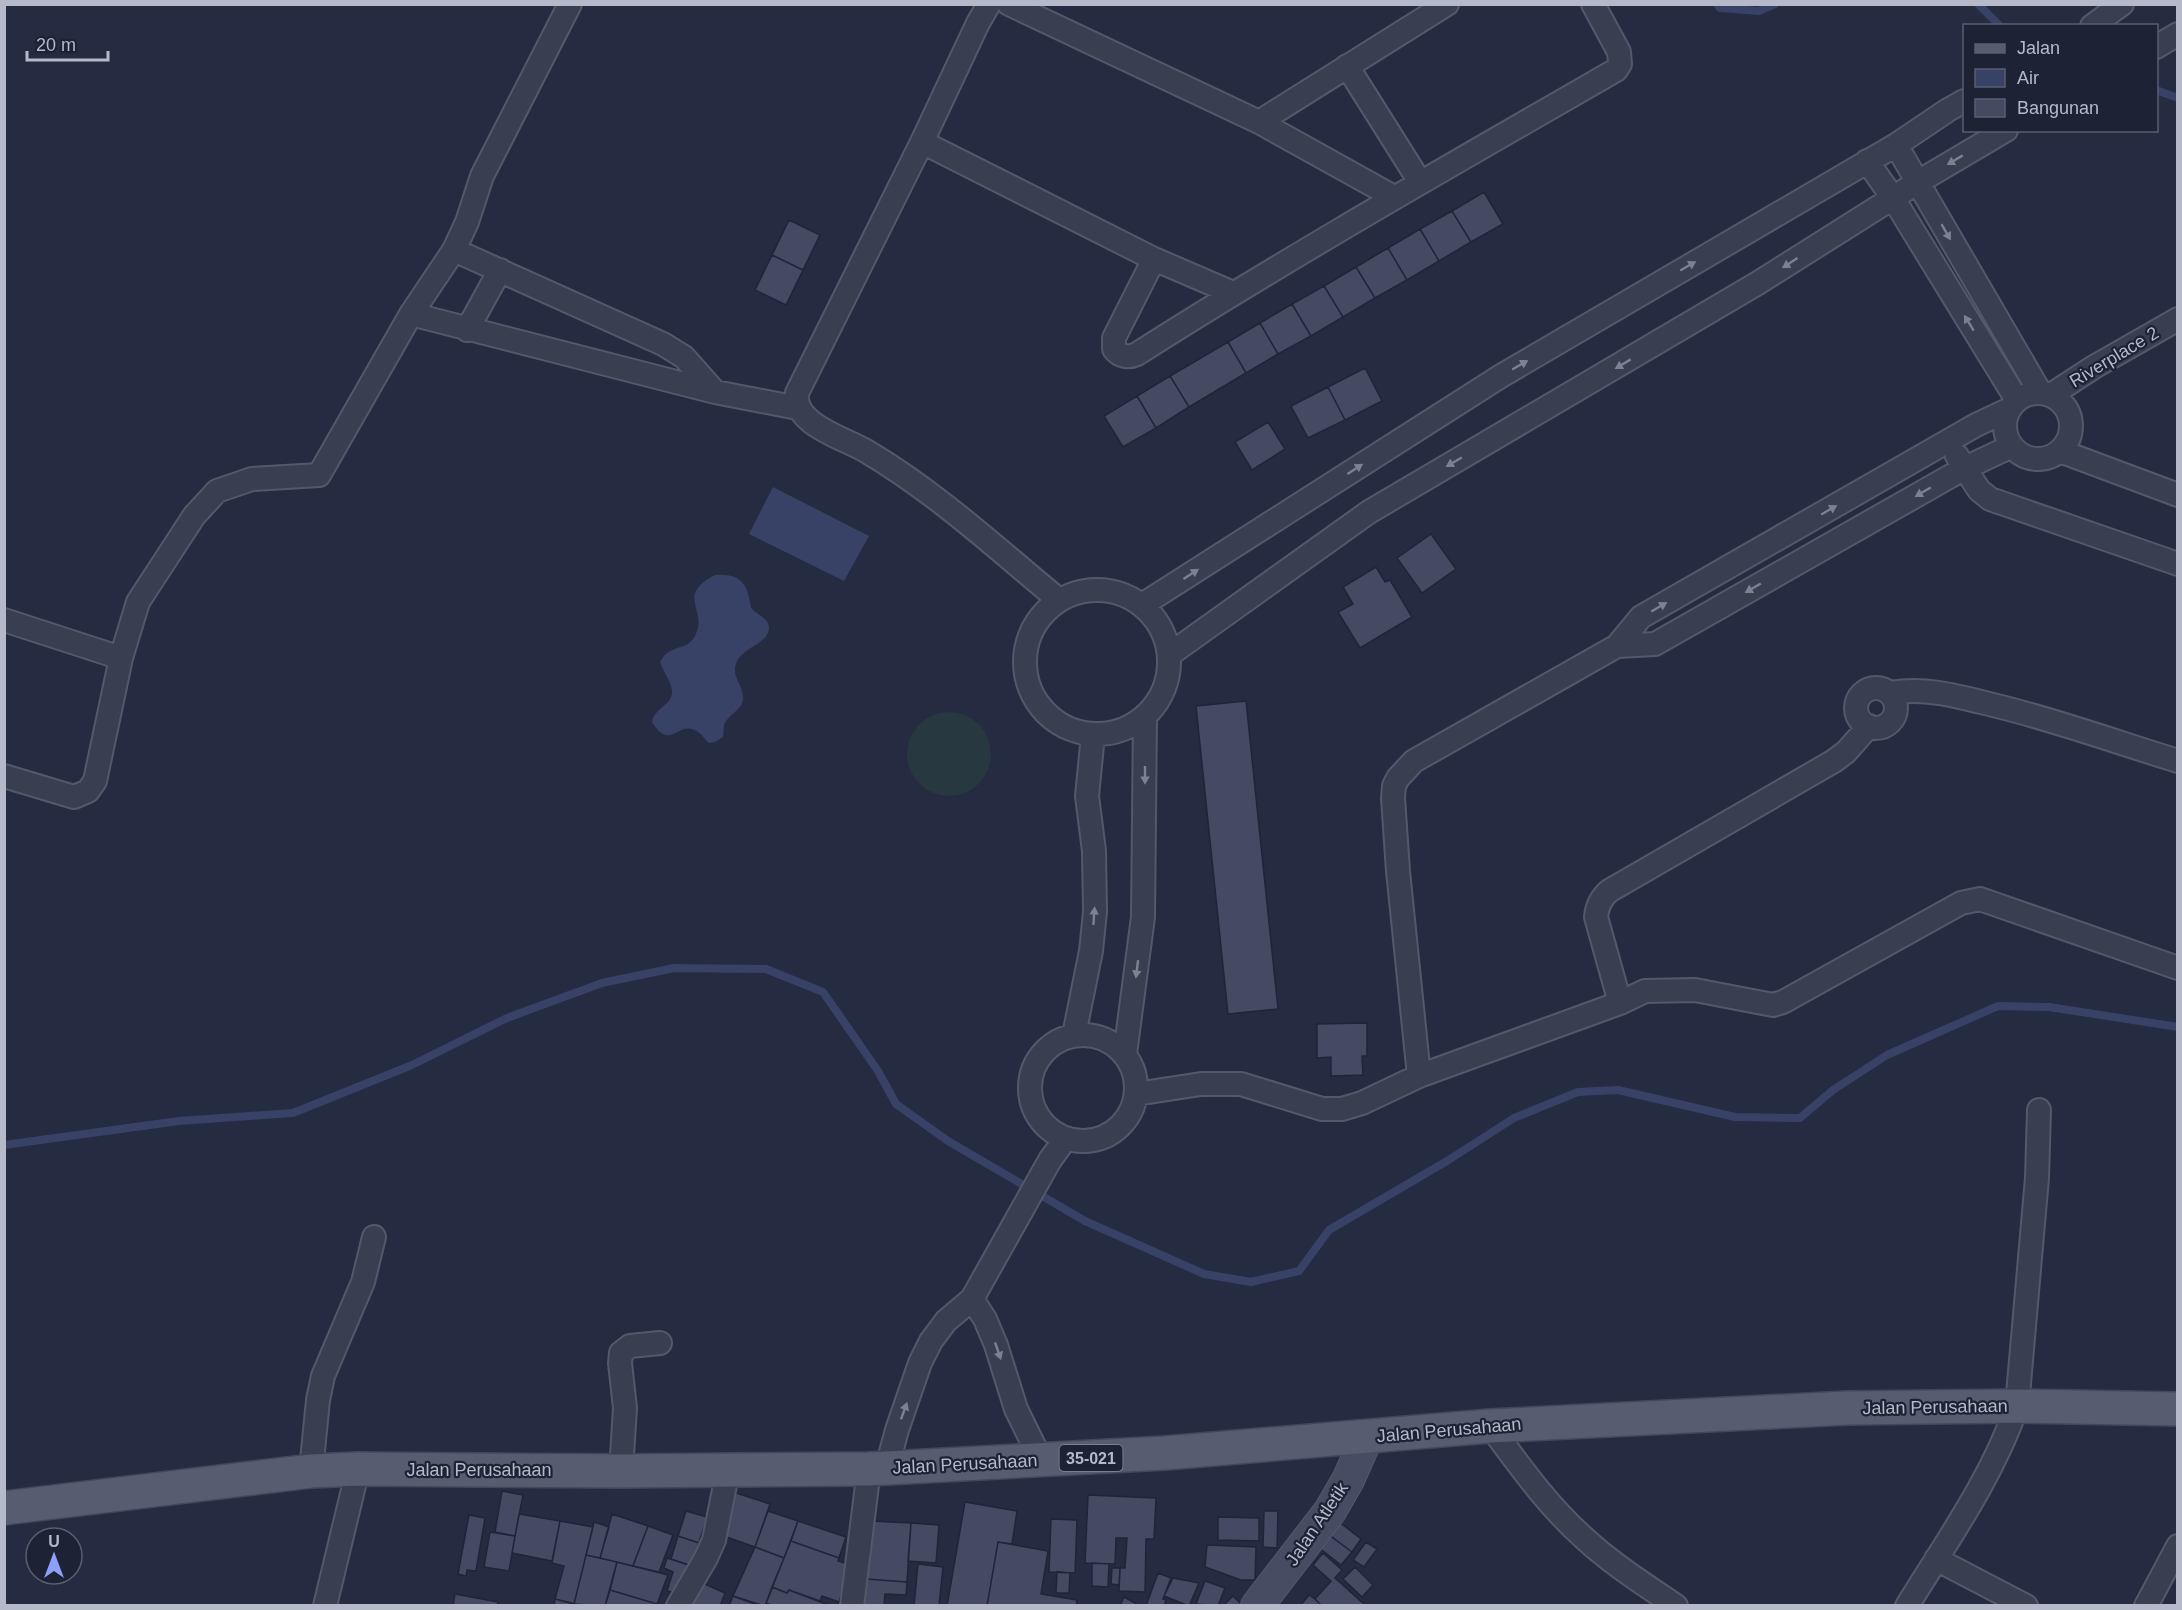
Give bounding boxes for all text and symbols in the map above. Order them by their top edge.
scale bar [27,24,108,62]
legend [1963,24,2158,132]
text: 20 m [36,35,76,55]
text: Jalan [2017,38,2060,58]
text: Air [2017,68,2039,88]
text: Bangunan [2017,98,2099,118]
one-way arrow [1947,155,1963,166]
one-way arrow [1941,224,1951,241]
one-way arrow [1782,257,1798,269]
one-way arrow [1680,261,1697,271]
one-way arrow [1964,314,1974,331]
street label: Riverplace 2 [2066,323,2162,391]
one-way arrow [1615,358,1631,369]
one-way arrow [1512,359,1528,370]
one-way arrow [1446,457,1462,468]
one-way arrow [1347,464,1363,475]
one-way arrow [1914,487,1931,497]
one-way arrow [1820,505,1837,515]
one-way arrow [1183,568,1199,579]
one-way arrow [1745,583,1761,594]
one-way arrow [1651,602,1668,612]
one-way arrow [1140,765,1150,784]
one-way arrow [1090,906,1099,925]
one-way arrow [1132,960,1142,979]
one-way arrow [994,1342,1003,1360]
street label: Jalan Perusahaan [1862,1396,2008,1418]
one-way arrow [900,1402,910,1420]
street label: Jalan Perusahaan [1376,1414,1522,1446]
road number: 35-021 [1060,1445,1122,1471]
street label: Jalan Perusahaan [892,1450,1038,1478]
street label: Jalan Perusahaan [406,1460,552,1480]
street label: Jalan Atletik [1282,1478,1353,1569]
north arrow [24,1526,84,1586]
text: U [48,1533,60,1550]

